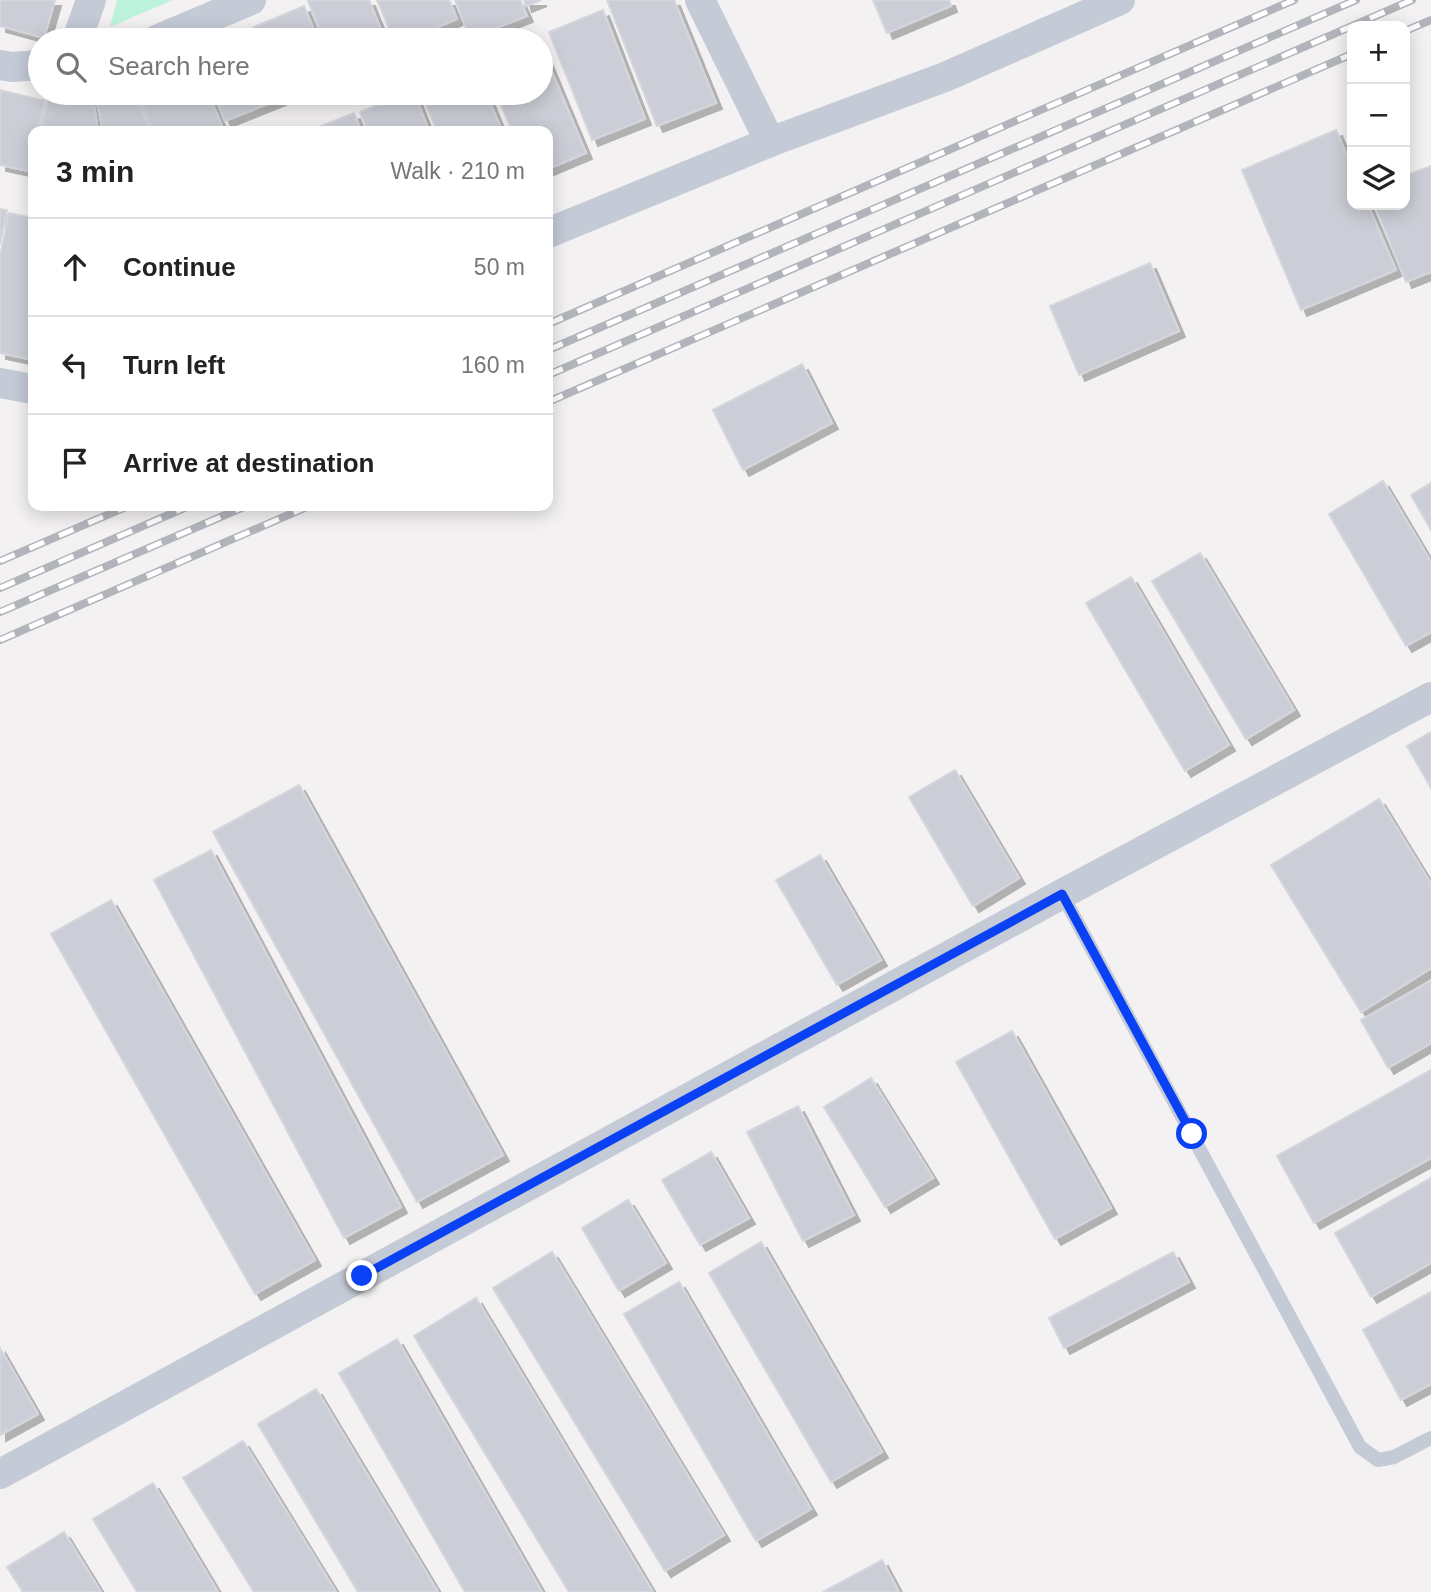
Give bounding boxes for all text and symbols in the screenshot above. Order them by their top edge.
map controls [1347,21,1410,210]
button: + [1347,21,1410,84]
search box [28,28,553,105]
icon: search [52,48,90,86]
text: Search here [108,51,250,81]
button: − [1347,84,1410,147]
button: layers [1347,147,1410,210]
text: 3 min [56,155,134,188]
text: Walk · 210 m [390,158,525,184]
icon: ahead [56,248,94,286]
text: Continue [123,252,236,282]
text: 50 m [474,254,525,280]
icon: left [56,346,94,384]
text: Turn left [123,350,225,380]
text: 160 m [461,352,525,378]
icon: arrive [56,444,94,482]
text: Arrive at destination [123,448,374,478]
route start [1176,1118,1207,1149]
route end [346,1260,377,1291]

